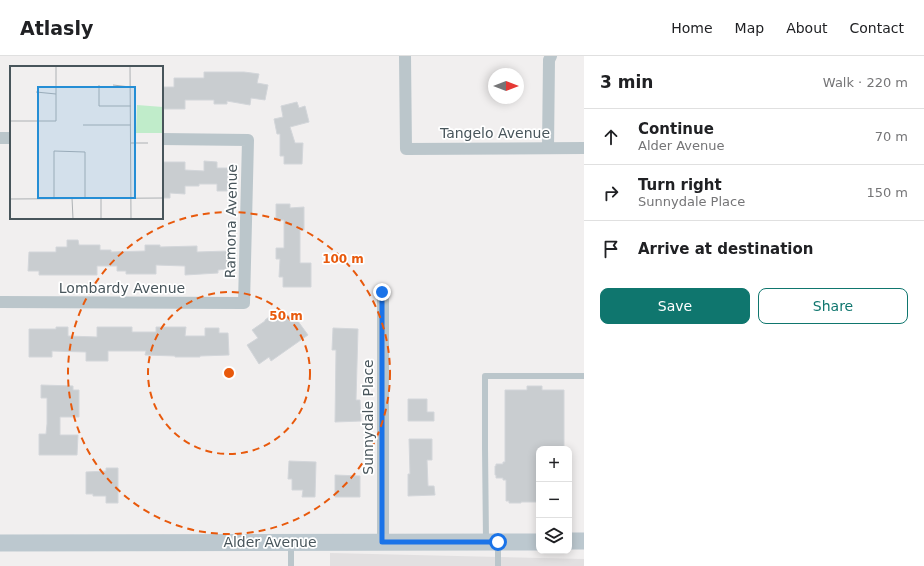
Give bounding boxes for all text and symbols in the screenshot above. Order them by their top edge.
text: Atlasly [20,17,93,39]
text: Home [671,20,713,36]
text: Map [735,20,764,36]
text: About [786,20,828,36]
text: Contact [850,20,904,36]
inset map [10,66,163,219]
north arrow [488,68,524,104]
text: 3 min [600,72,653,92]
text: Walk · 220 m [823,75,908,90]
text: Continue [638,120,714,138]
street label: Tangelo Avenue [439,125,550,141]
icon: ahead [600,126,622,148]
text: 70 m [875,129,908,144]
text: Alder Avenue [638,138,725,153]
street label: Ramona Avenue [222,164,240,278]
text: Turn right [638,176,722,194]
icon: right [600,182,622,204]
text: 150 m [866,185,908,200]
text: Sunnydale Place [638,194,745,209]
icon: arrive [600,238,622,260]
text: Arrive at destination [638,240,813,258]
text: 100 m [322,252,364,266]
street label: Lombardy Avenue [59,280,185,296]
route end [373,283,391,301]
button: Save [600,288,750,324]
button: Share [758,288,908,324]
text: 50 m [269,309,303,323]
street label: Sunnydale Place [360,359,376,475]
centre of rings [222,366,236,380]
map controls [536,446,572,554]
button: + [536,446,572,482]
button: − [536,482,572,518]
button: layers [536,518,572,554]
route start [489,533,507,551]
street label: Alder Avenue [223,534,317,550]

